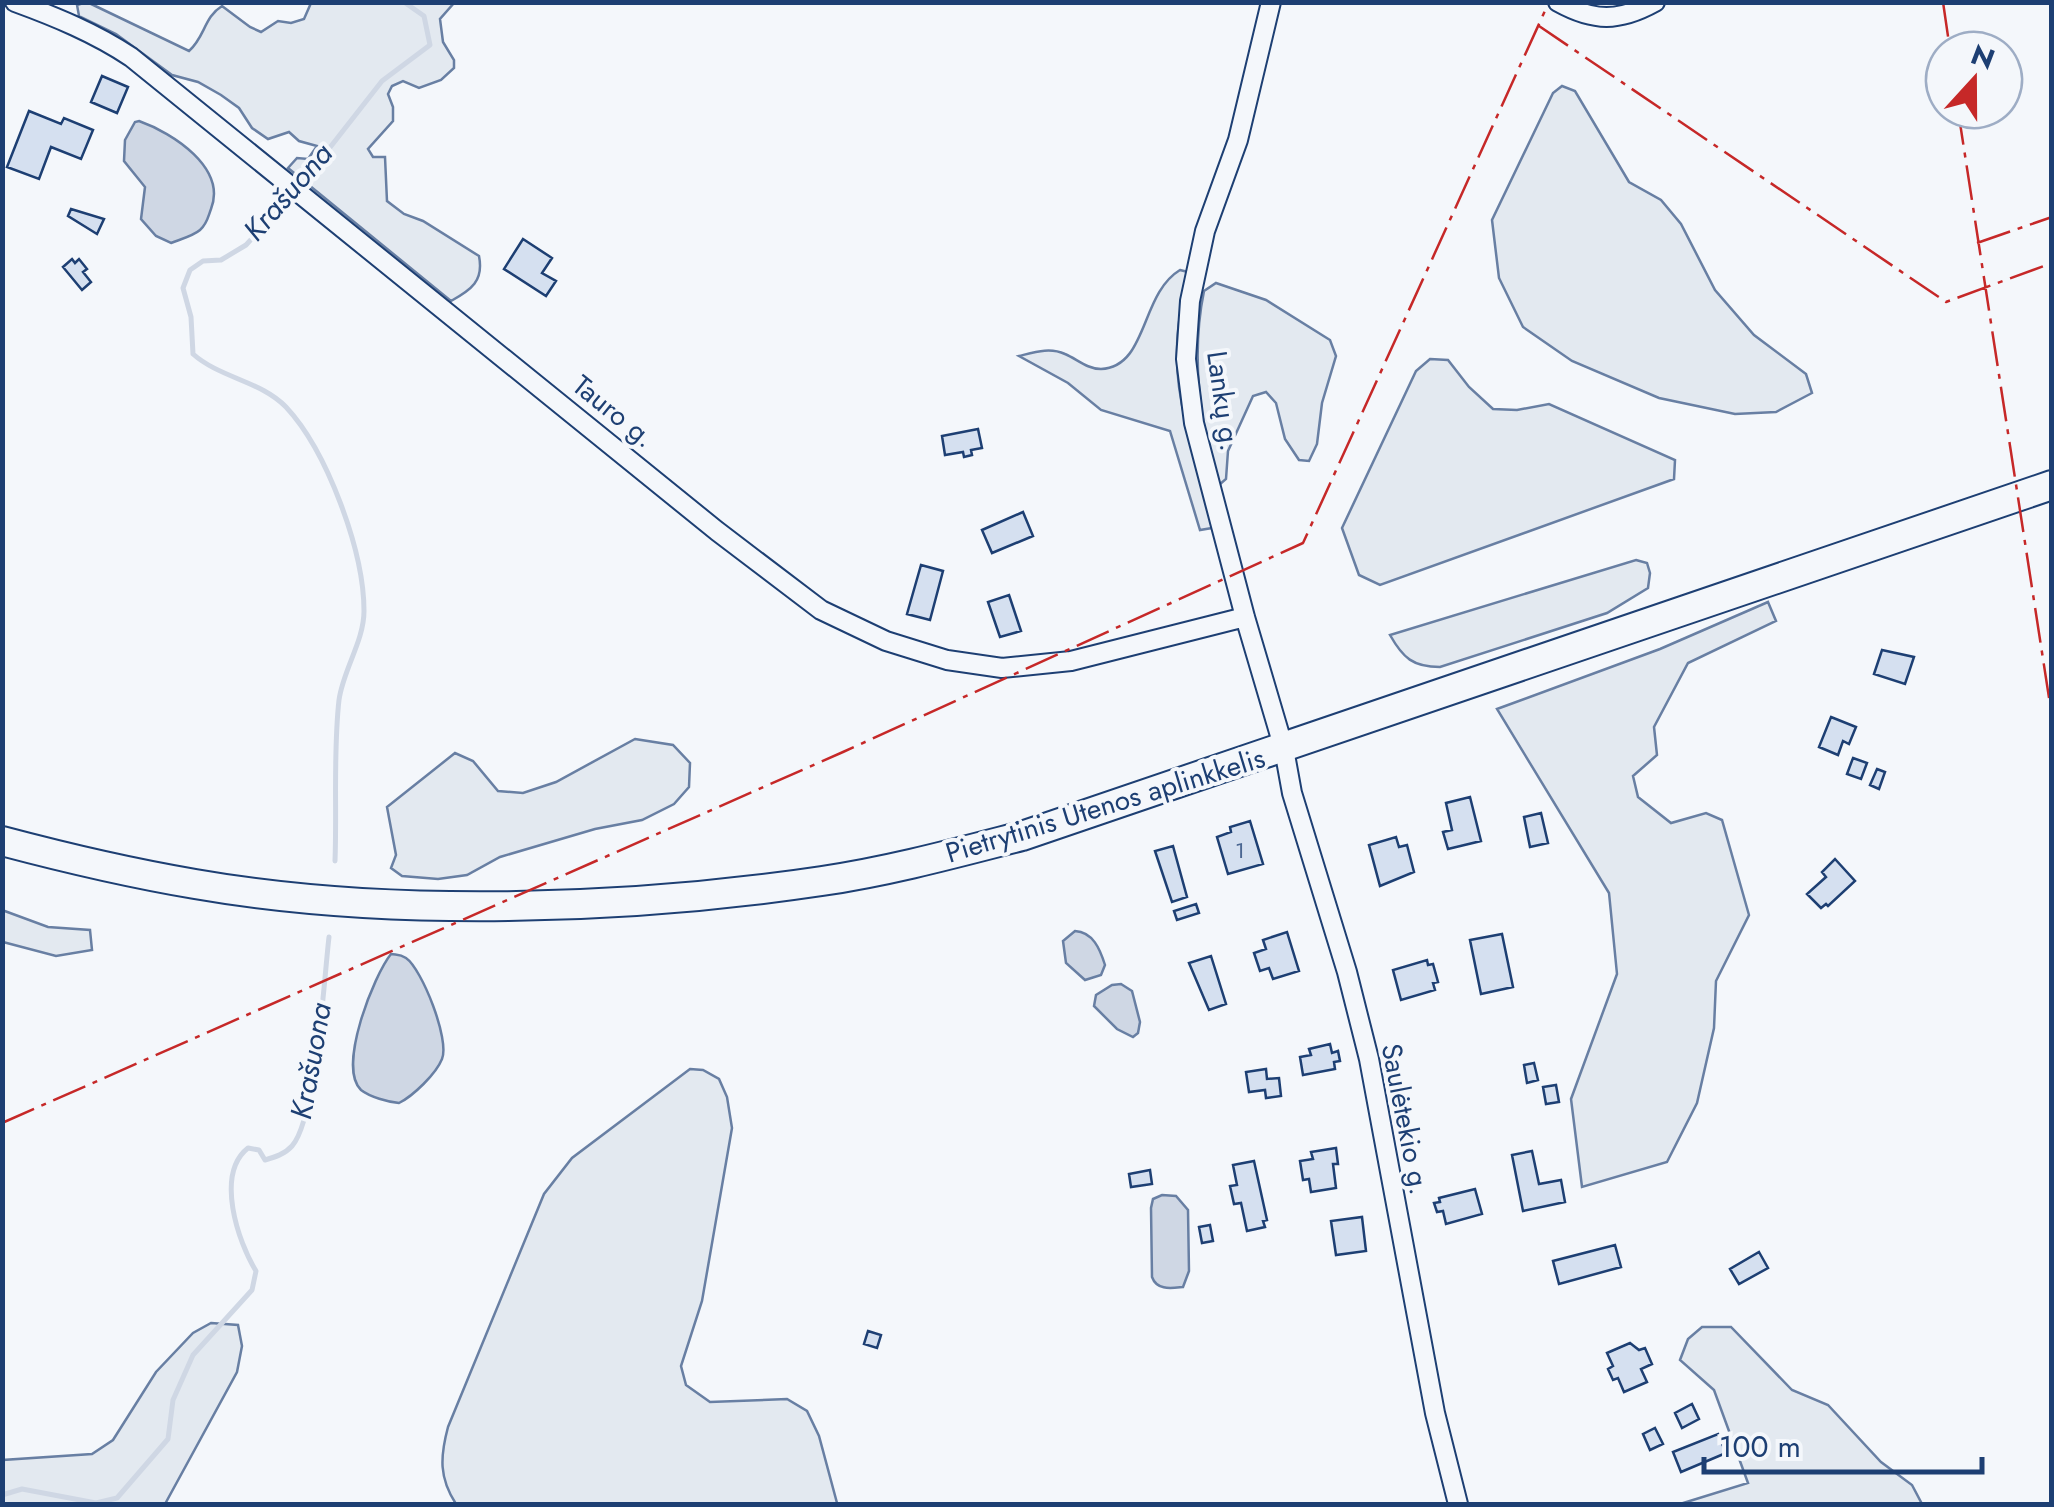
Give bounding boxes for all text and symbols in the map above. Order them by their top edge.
north arrow [1924,30,2024,130]
text: N [1965,34,2001,80]
water label: Krašuona [233,133,343,250]
street label: Lankų g. [1196,348,1251,454]
street label: Tauro g. [564,365,664,457]
street label: Pietrytinis Utenos aplinkkelis [940,737,1270,874]
house number: 1 [1235,834,1245,866]
water label: Krašuona [279,999,342,1123]
street label: Saulėtekio g. [1371,1040,1440,1198]
scale bar [1704,1412,1982,1474]
text: 100 m [1719,1425,1801,1468]

